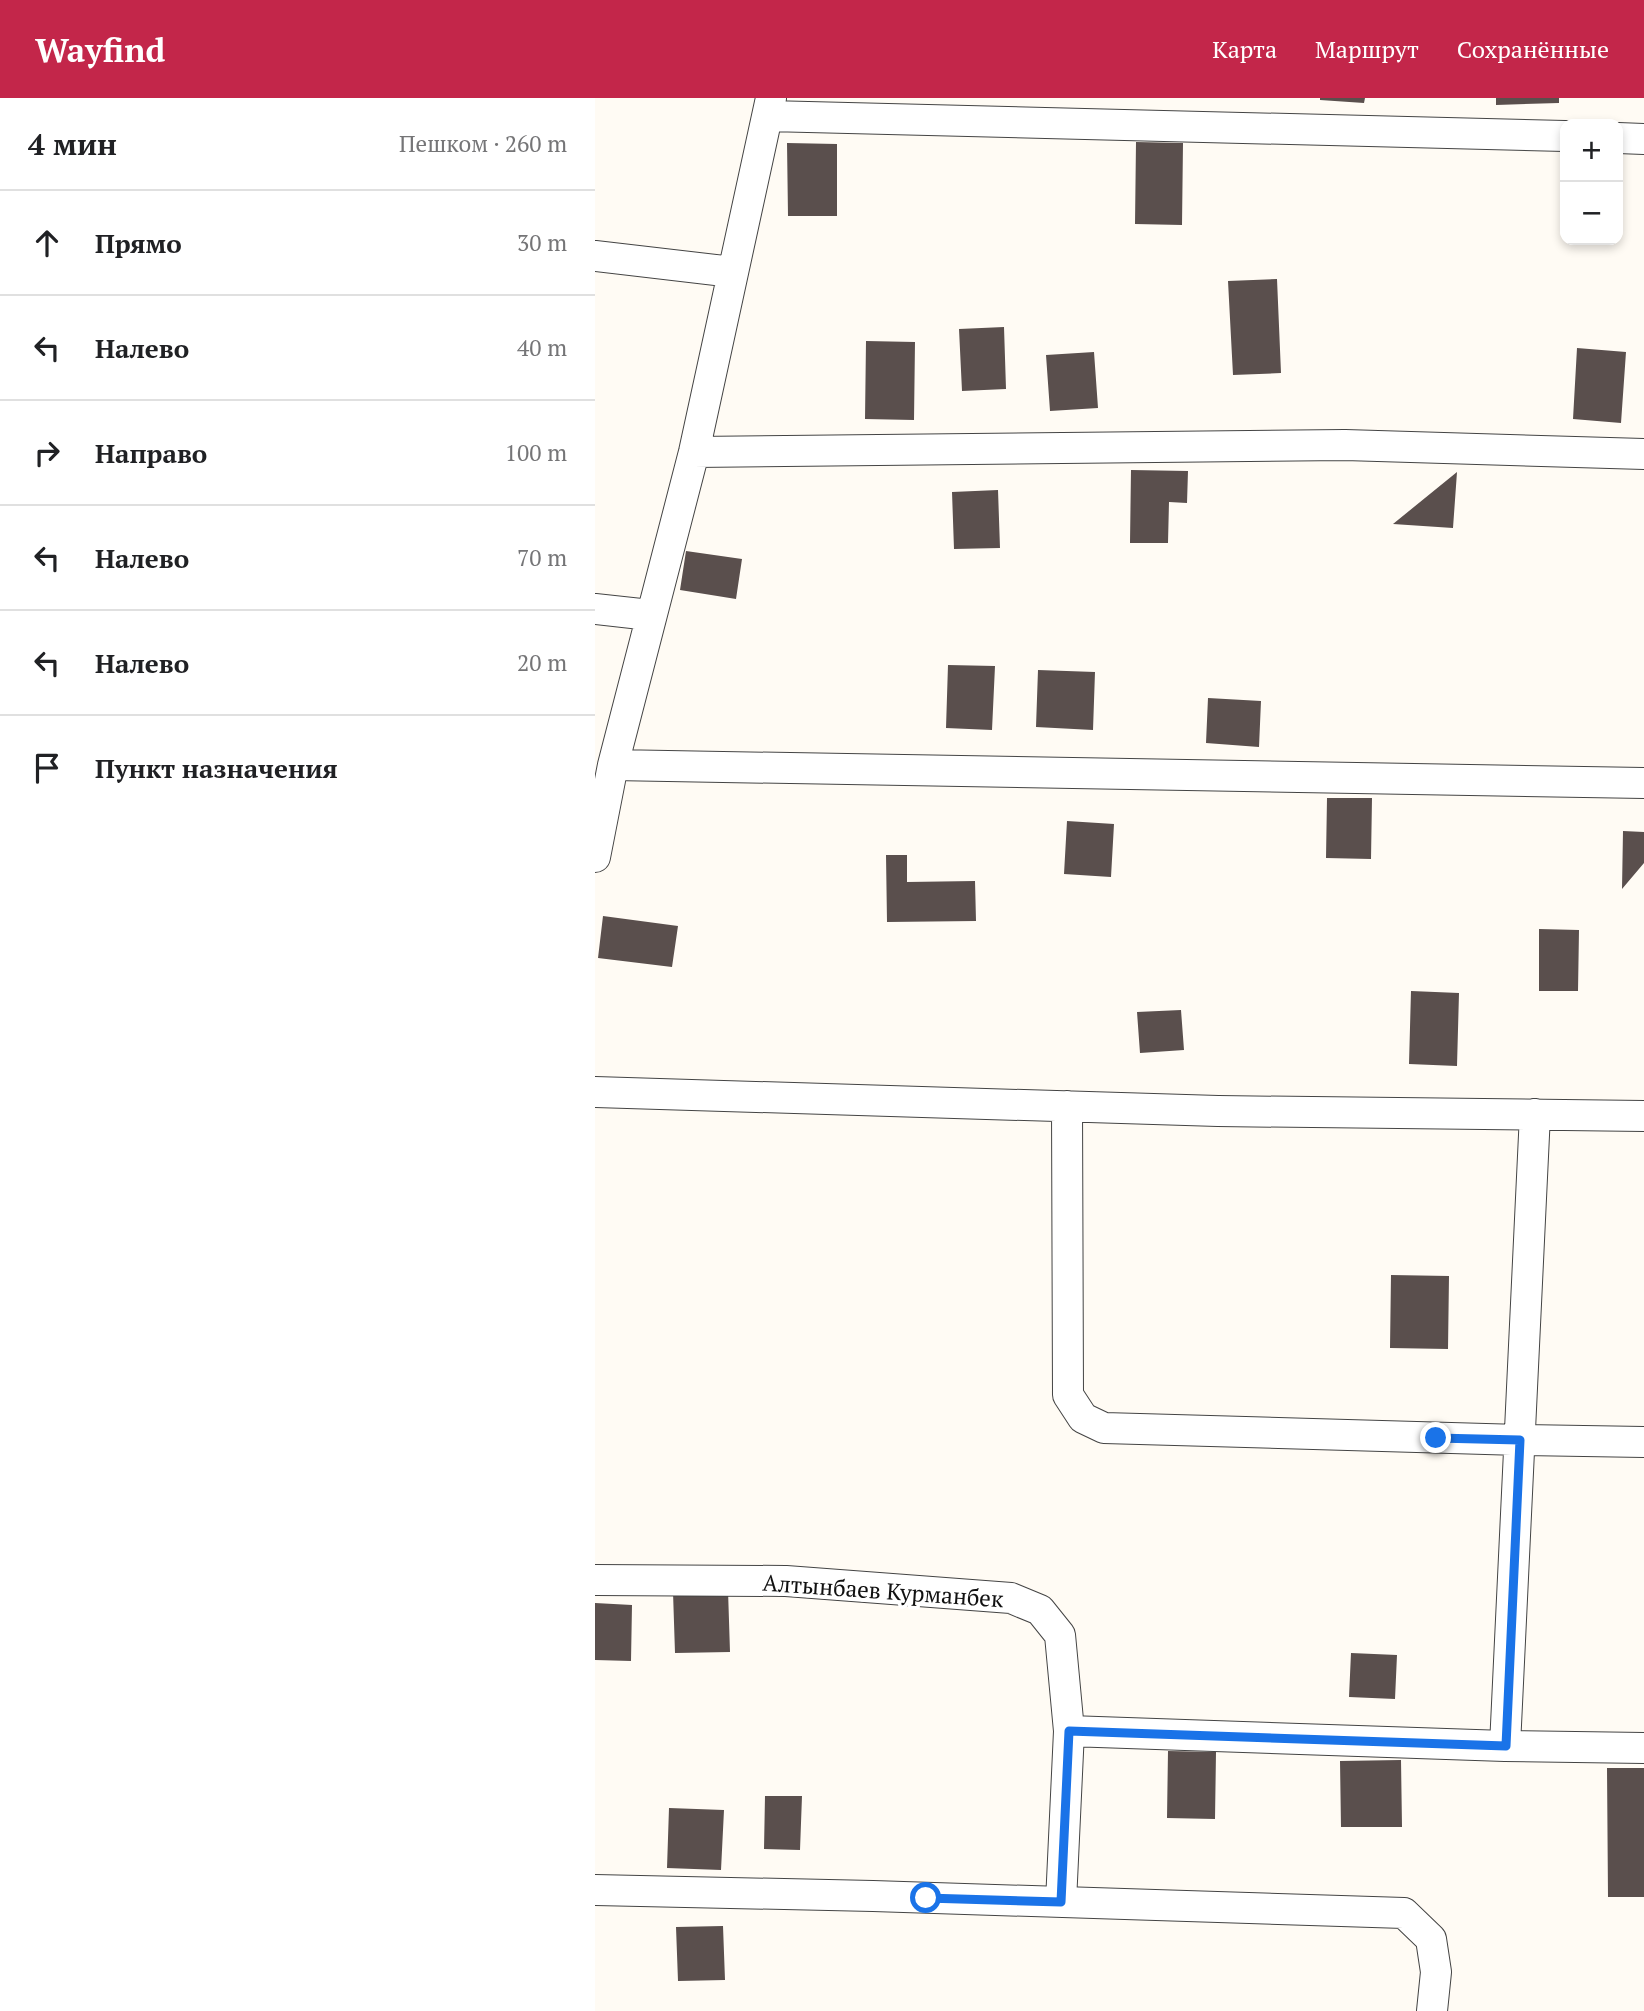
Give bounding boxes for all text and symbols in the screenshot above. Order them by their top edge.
text: Wayfind [35,28,165,71]
text: Карта [1212,33,1277,65]
text: Маршрут [1315,33,1419,65]
text: Сохранённые [1457,33,1609,65]
map controls [1560,119,1623,245]
button: + [1560,119,1623,182]
text: 4 мин [28,124,117,164]
text: Пешком · 260 m [399,128,567,159]
button: − [1560,182,1623,245]
icon: ahead [28,224,66,262]
text: Прямо [95,226,182,260]
text: 30 m [517,227,567,258]
icon: left [28,329,66,367]
text: Налево [95,331,189,365]
text: 40 m [517,332,567,363]
icon: right [28,434,66,472]
text: Направо [95,436,207,470]
text: 100 m [505,437,567,468]
icon: left [28,539,66,577]
text: Налево [95,541,189,575]
text: 70 m [517,542,567,573]
icon: left [28,644,66,682]
text: Налево [95,646,189,680]
text: 20 m [517,647,567,678]
icon: arrive [28,749,66,787]
text: Пункт назначения [95,751,338,785]
route end [1420,1422,1451,1453]
street label: Алтынбаев Курманбек [762,1567,1005,1614]
route start [910,1882,941,1913]

